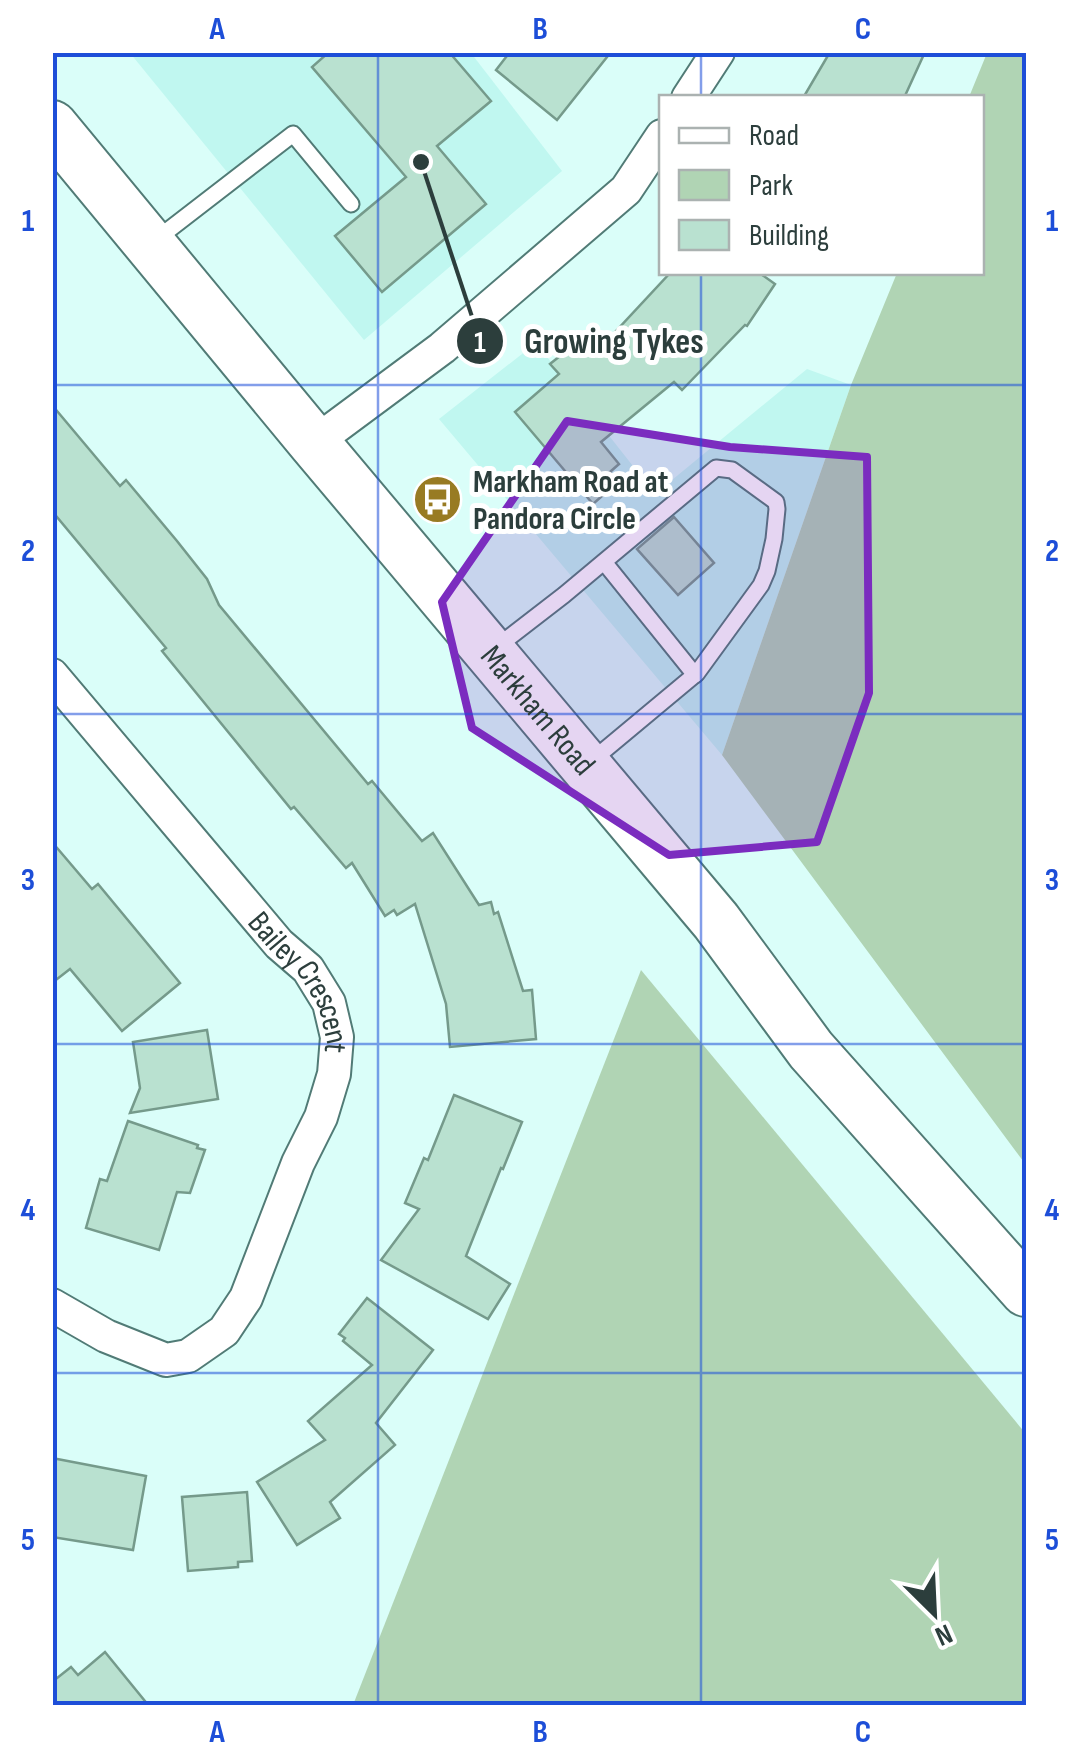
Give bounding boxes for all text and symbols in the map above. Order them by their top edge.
text: A [208,10,225,49]
text: B [532,10,548,49]
text: C [855,10,871,49]
legend [659,95,984,275]
text: Road [749,118,799,154]
text: Park [749,168,793,204]
text: 1 [22,202,35,241]
text: 1 [1046,202,1059,241]
text: Building [749,218,829,254]
callout: Growing Tykes [455,309,724,374]
text: Growing Tykes [524,321,704,364]
text: 1 [474,325,486,361]
place label: Markham Road at Pandora Circle [473,463,668,539]
bus stop icon: Markham Road at Pandora Circle [412,473,464,525]
text: 2 [21,532,35,571]
text: 2 [1045,532,1059,571]
street label: Markham Road [472,638,603,784]
text: 3 [21,861,35,900]
text: 3 [1045,861,1059,900]
street label: Bailey Crescent [239,904,356,1054]
text: 4 [21,1191,36,1230]
text: 4 [1045,1191,1060,1230]
text: 5 [21,1521,35,1560]
text: 5 [1045,1521,1059,1560]
north arrow [884,1563,984,1663]
text: N [930,1616,957,1653]
text: A [208,1713,225,1752]
text: B [532,1713,548,1752]
text: C [855,1713,871,1752]

